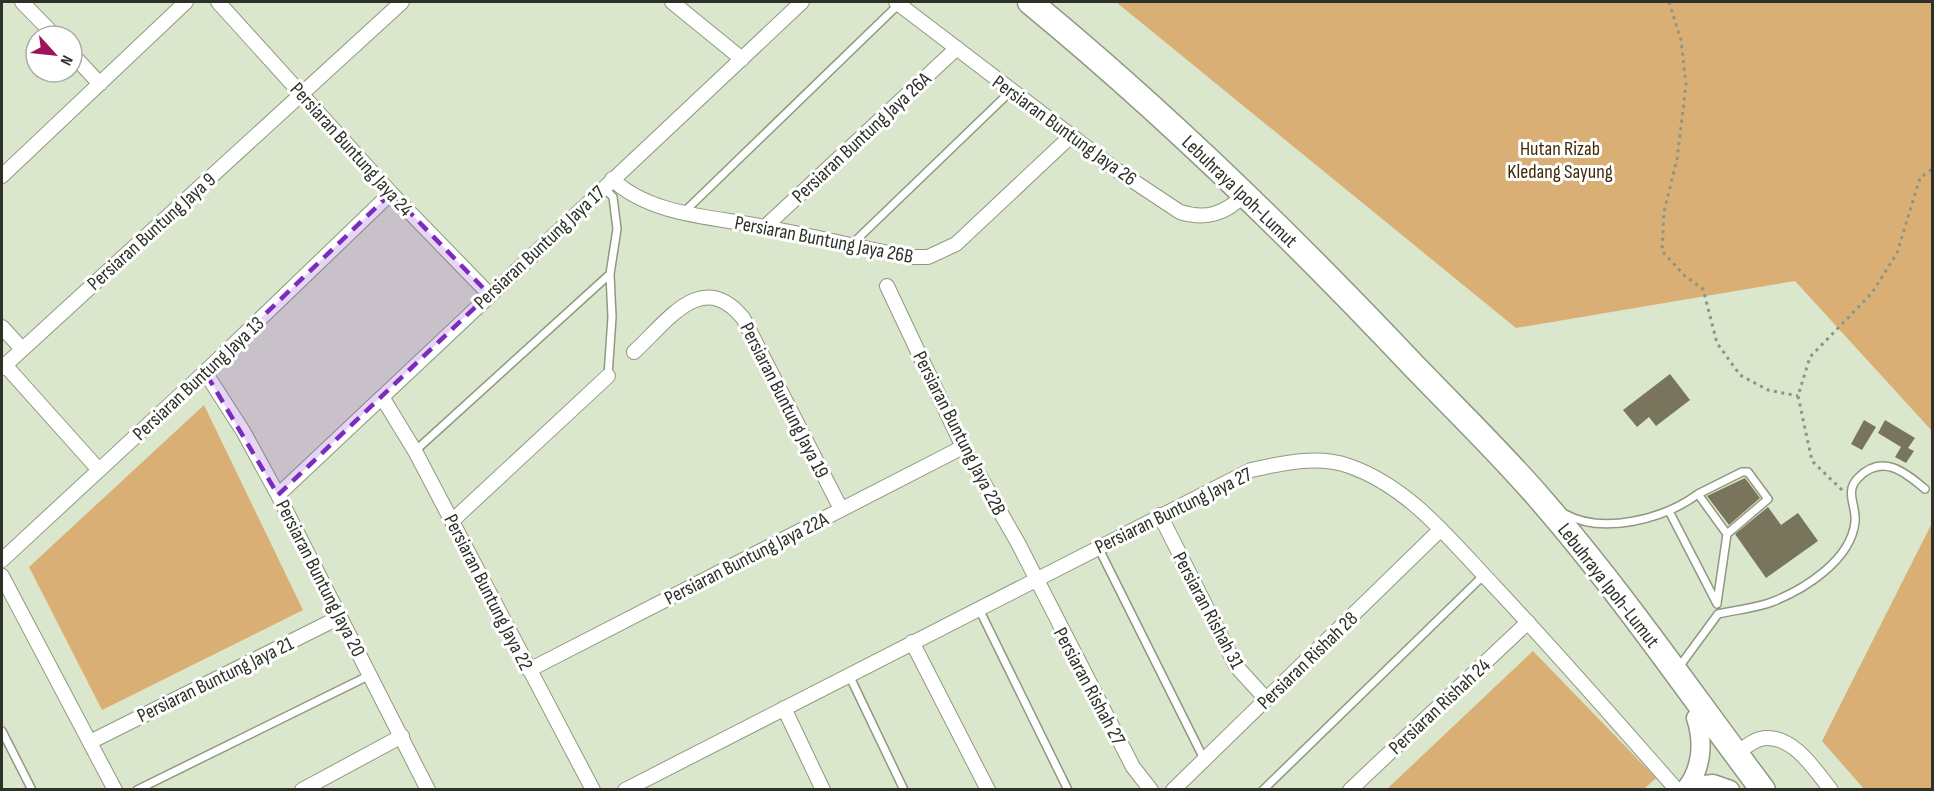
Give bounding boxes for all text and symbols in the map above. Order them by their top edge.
north arrow [24,24,84,84]
text: N [56,52,76,68]
street label: Persiaran Buntung Jaya 26A [787,67,936,208]
street label: Persiaran Buntung Jaya 26 [988,70,1141,191]
street label: Persiaran Buntung Jaya 24 [285,78,418,222]
street label: Lebuhraya Ipoh-Lumut [1177,131,1302,253]
park label: Hutan Rizab Kledang Sayung [1507,137,1613,184]
street label: Persiaran Buntung Jaya 9 [83,168,221,296]
street label: Persiaran Buntung Jaya 17 [469,181,610,315]
street label: Persiaran Buntung Jaya 26B [732,211,915,269]
street label: Persiaran Buntung Jaya 13 [128,312,269,446]
street label: Persiaran Buntung Jaya 19 [735,319,834,482]
street label: Persiaran Buntung Jaya 22B [907,347,1011,520]
street label: Persiaran Buntung Jaya 27 [1091,462,1256,559]
street label: Persiaran Buntung Jaya 20 [270,496,370,661]
street label: Persiaran Buntung Jaya 22A [661,507,833,611]
street label: Persiaran Buntung Jaya 22 [438,510,538,675]
street label: Lebuhraya Ipoh-Lumut [1552,519,1664,653]
street label: Persiaran Rishah 31 [1167,548,1249,673]
street label: Persiaran Rishah 28 [1252,607,1363,715]
street label: Persiaran Rishah 27 [1048,624,1130,749]
street label: Persiaran Buntung Jaya 21 [133,632,297,728]
street label: Persiaran Rishah 24 [1384,654,1495,760]

